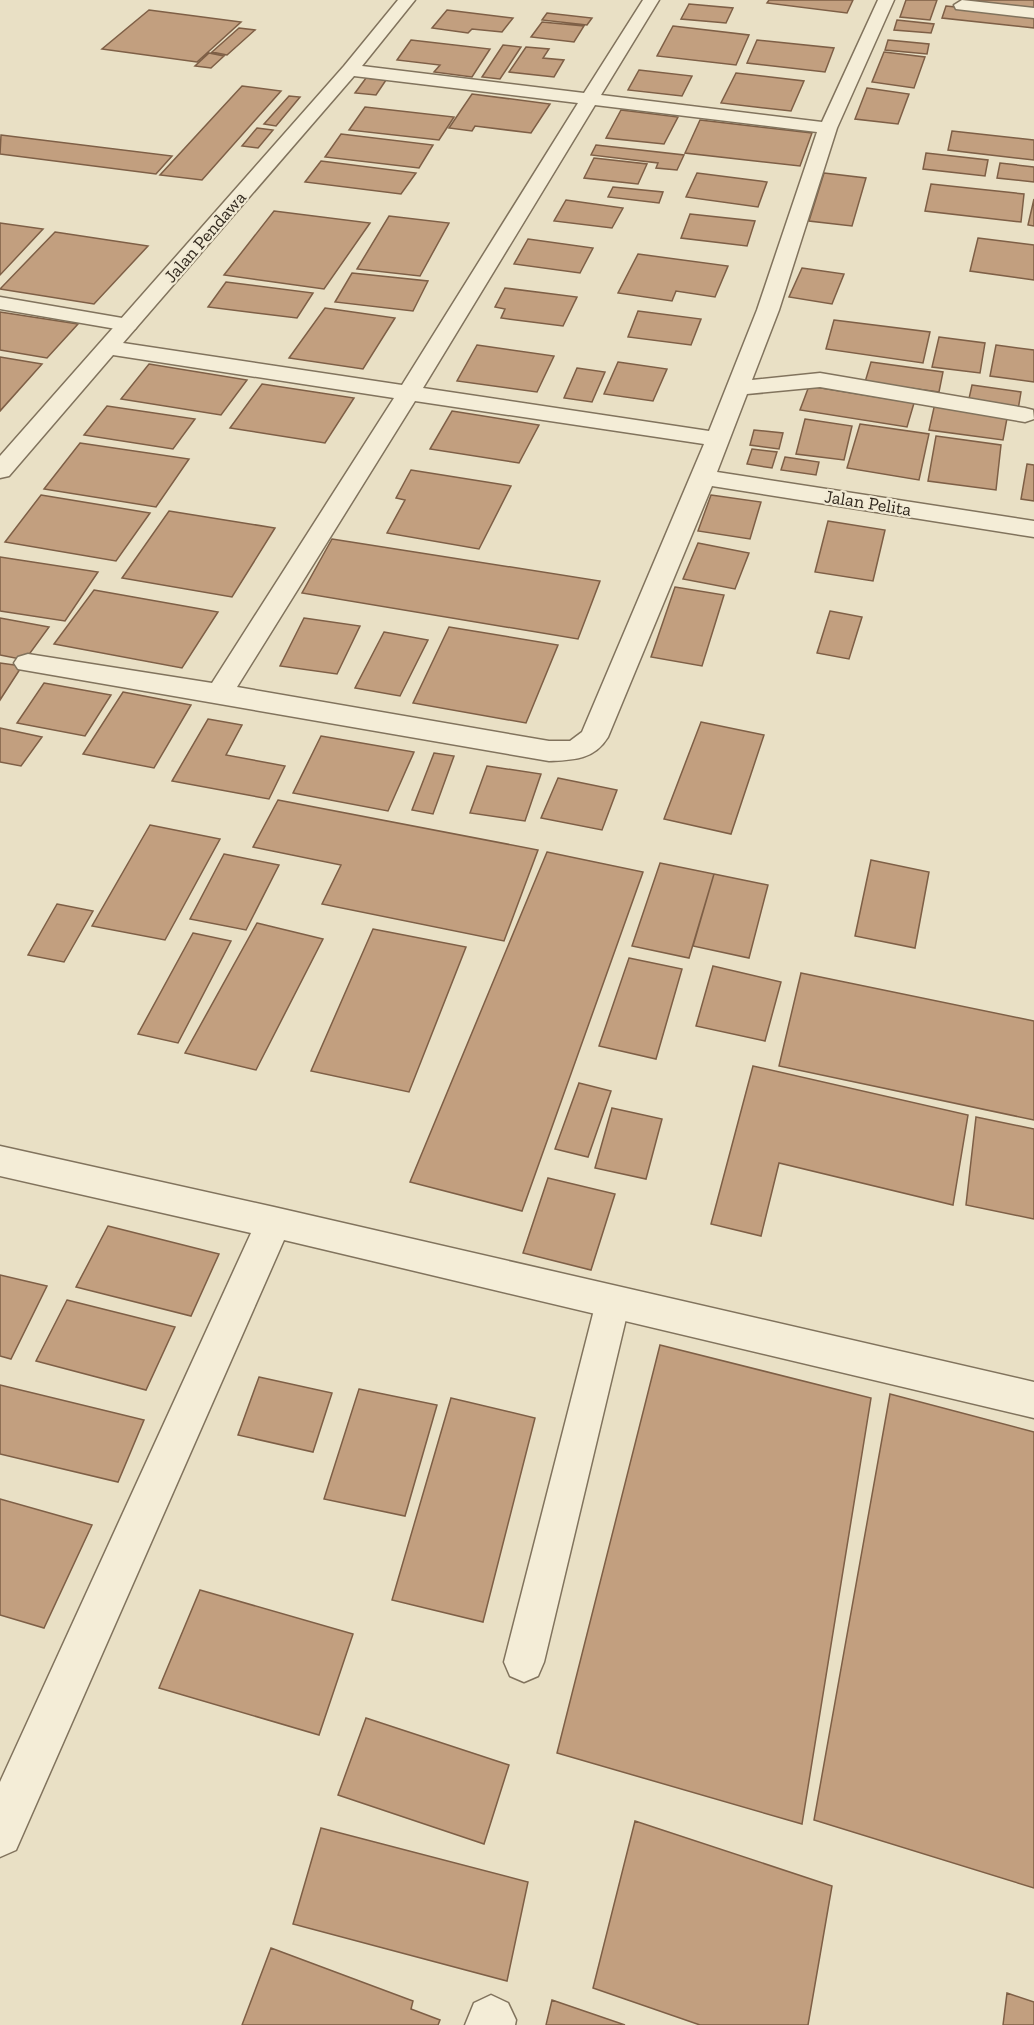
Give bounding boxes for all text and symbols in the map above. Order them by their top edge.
street label: Jalan Pendawa [159,187,251,287]
street label: Jalan Pelita [823,485,913,521]

